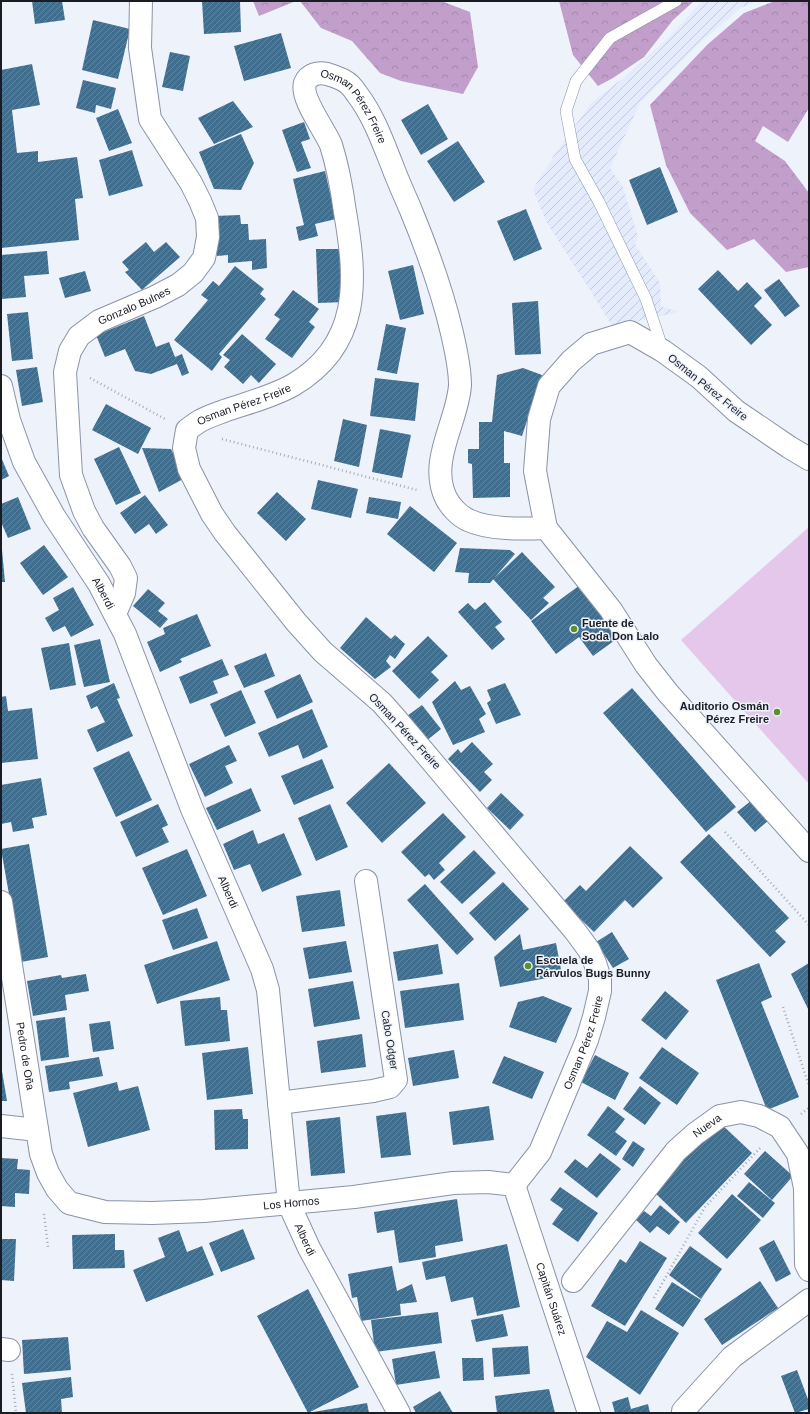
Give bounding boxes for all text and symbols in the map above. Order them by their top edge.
street label: Osman Pérez Freire [320,67,389,145]
street label: Gonzalo Bulnes [96,284,173,327]
street label: Osman Pérez Freire [666,351,750,423]
street label: Osman Pérez Freire [195,381,293,428]
street label: Alberdi [90,575,117,611]
place label: Fuente de Soda Don Lalo [582,617,659,642]
marker: Fuente de Soda Don Lalo [569,624,579,634]
street label: Osman Pérez Freire [367,691,443,771]
place label: Auditorio Osmán Pérez Freire [680,700,769,725]
marker: Auditorio Osmán Pérez Freire [772,707,782,717]
street label: Alberdi [216,874,241,910]
place label: Escuela de Párvulos Bugs Bunny [536,954,651,979]
marker: Escuela de Párvulos Bugs Bunny [523,961,533,971]
street label: Osman Pérez Freire [561,994,605,1091]
street label: Cabo Odger [379,1009,401,1071]
street label: Pedro de Oña [14,1021,37,1092]
street label: Nueva [690,1111,724,1140]
street label: Los Hornos [263,1194,320,1211]
street label: Alberdi [293,1221,318,1258]
street label: Capitán Suárez [534,1261,569,1337]

